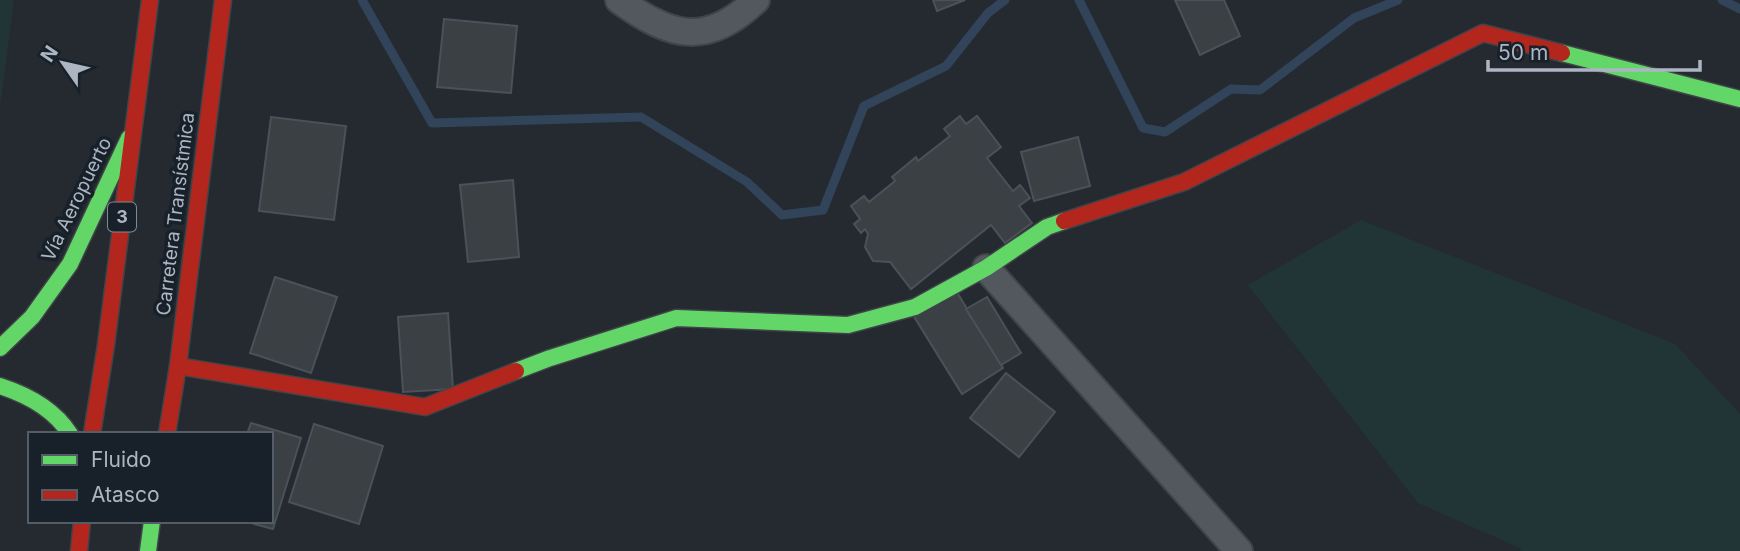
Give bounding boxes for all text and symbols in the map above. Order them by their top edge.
north arrow [28,28,98,98]
scale bar [1488,28,1700,72]
text: 50 m [1498,40,1548,65]
text: N [36,41,63,66]
street label: Carretera Transístmica [152,111,199,317]
street label: Vía Aeropuerto [37,134,116,265]
road number: 3 [108,202,136,232]
legend [28,432,273,523]
text: Fluido [91,447,151,472]
text: Atasco [91,482,160,507]

